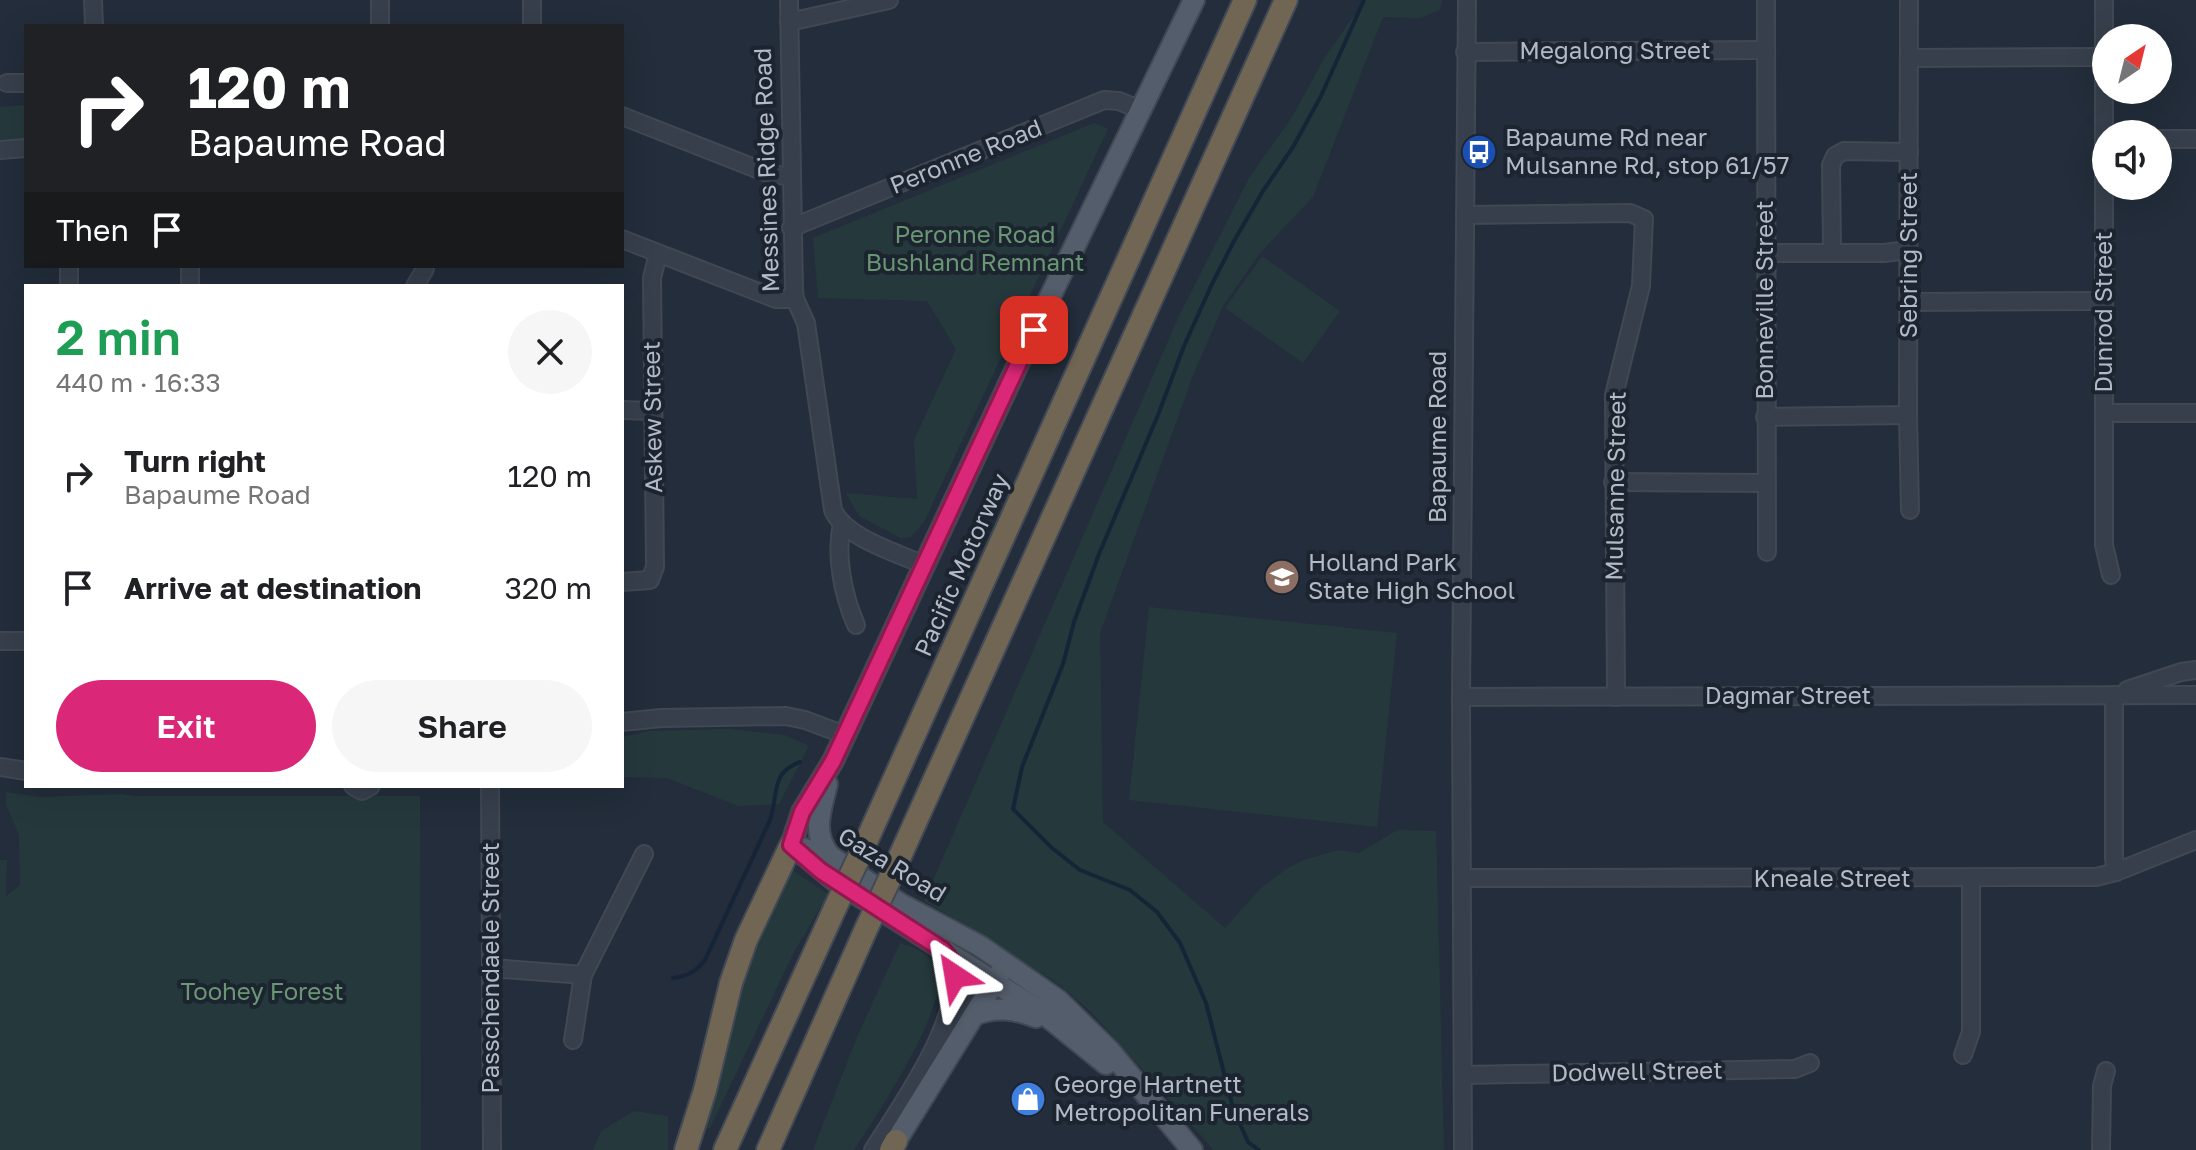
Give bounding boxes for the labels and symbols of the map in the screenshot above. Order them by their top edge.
north arrow [2092,24,2172,104]
street label: Megalong Street [1519,35,1711,64]
street label: Messines Ridge Road [747,47,784,293]
street label: Peronne Road [885,112,1046,199]
place label: Bapaume Rd near Mulsanne Rd, stop 61/57 [1505,122,1789,179]
bus stop icon: Bapaume Rd near Mulsanne Rd, stop 61/57 [1460,133,1498,171]
street label: Sebring Street [1893,172,1922,338]
street label: Bonneville Street [1749,200,1778,400]
park label: Peronne Road Bushland Remnant [866,219,1084,276]
street label: Dunrod Street [2088,231,2117,393]
pin [1000,296,1068,364]
street label: Askew Street [636,341,667,493]
street label: Bapaume Road [1422,351,1451,523]
street label: Mulsanne Street [1598,391,1631,581]
street label: Pacific Motorway [907,468,1014,660]
place label: Holland Park State High School [1308,547,1515,604]
school or university icon: Holland Park State High School [1263,558,1301,596]
street label: Dagmar Street [1705,680,1871,709]
street label: Gaza Road [833,820,952,907]
street label: Passchendaele Street [475,842,504,1094]
street label: Kneale Street [1753,863,1911,892]
position arrow [913,934,997,1018]
park label: Toohey Forest [181,976,343,1005]
street label: Dodwell Street [1551,1055,1723,1086]
place label: George Hartnett Metropolitan Funerals [1054,1069,1309,1126]
shop icon: George Hartnett Metropolitan Funerals [1009,1080,1047,1118]

